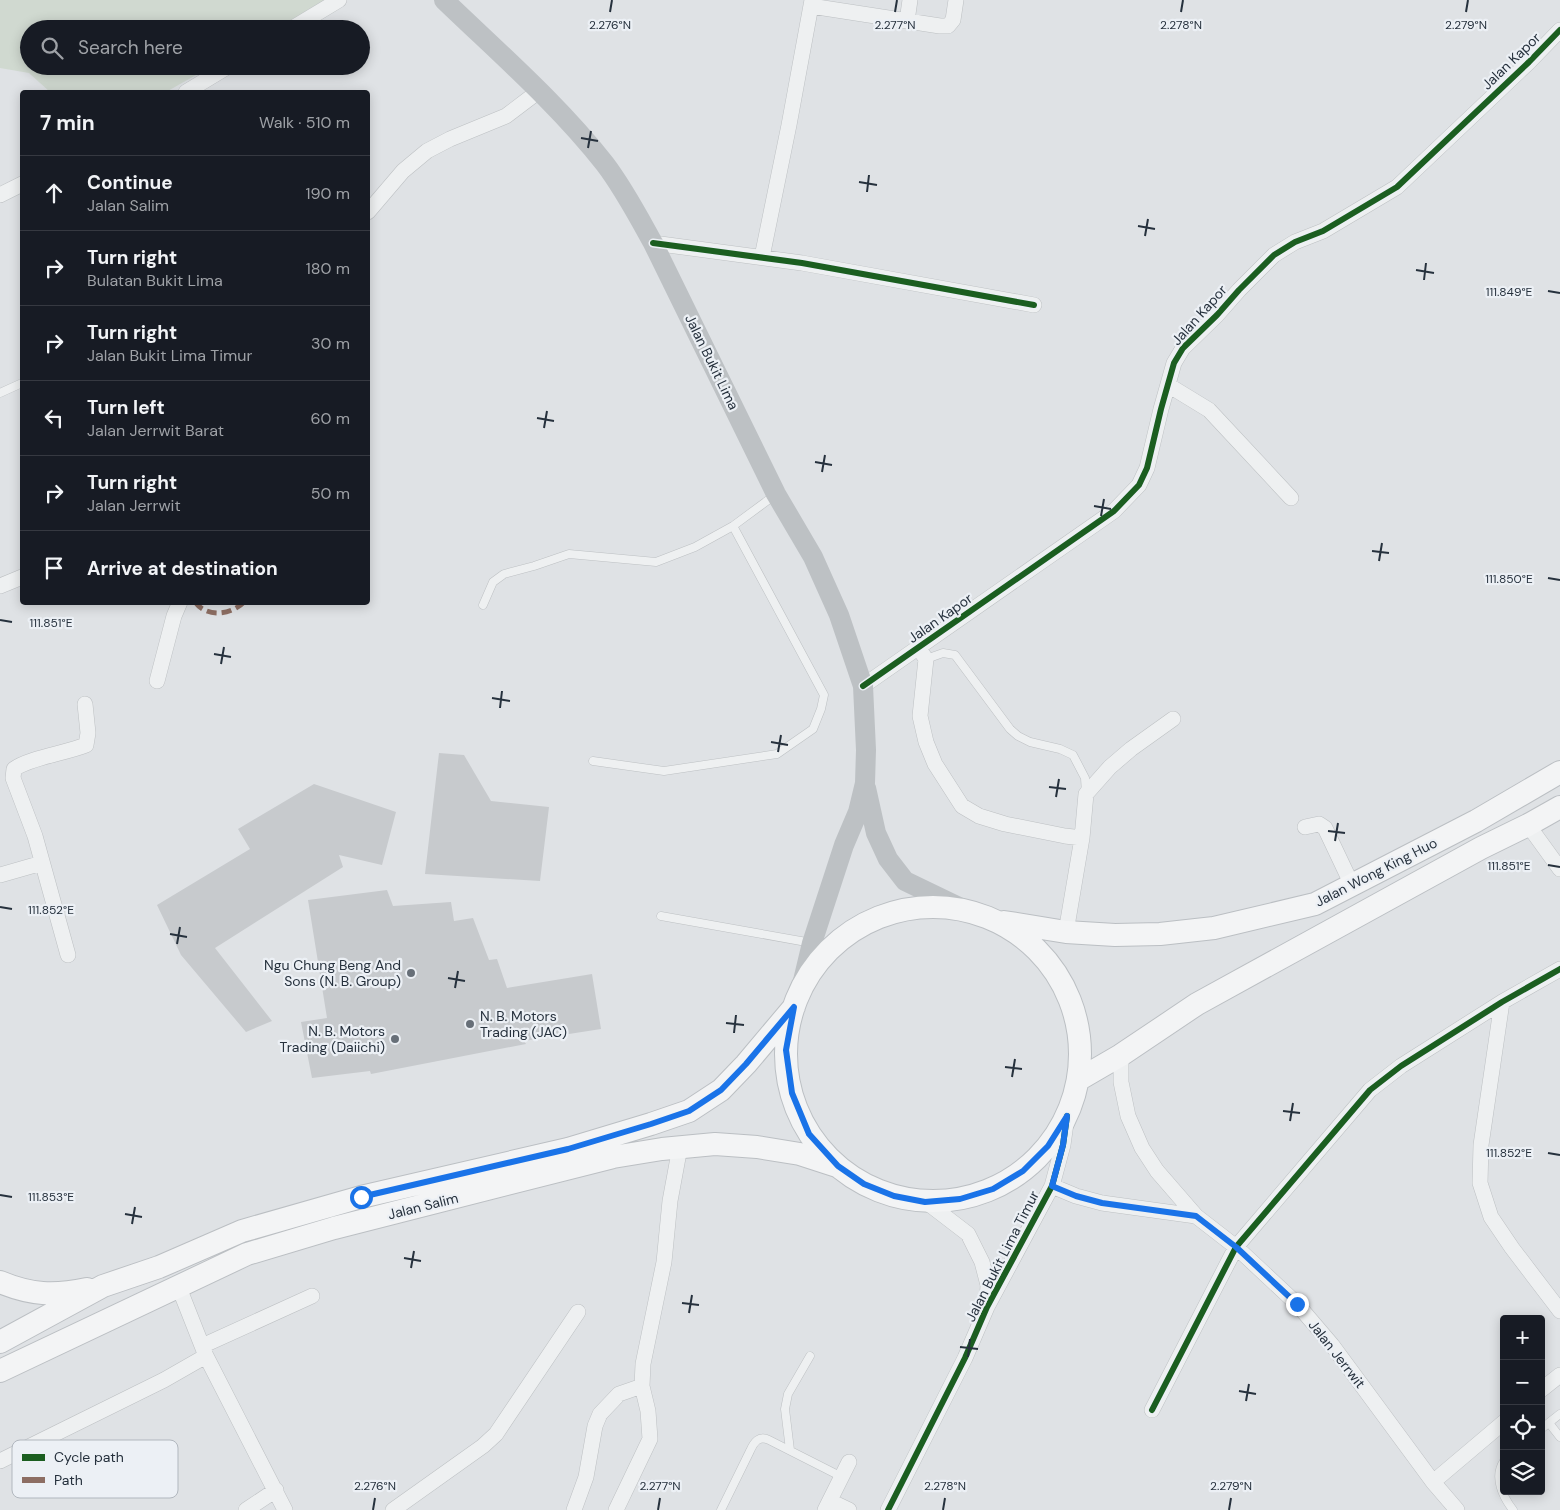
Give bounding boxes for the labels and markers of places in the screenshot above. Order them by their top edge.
place label: Ngu Chung Beng And Sons (N. B. Group) [264,956,401,990]
marker: Ngu Chung Beng And Sons (N. B. Group) [405,967,417,979]
place label: N. B. Motors Trading (JAC) [480,1007,567,1041]
marker: N. B. Motors Trading (JAC) [464,1018,476,1030]
place label: N. B. Motors Trading (Daiichi) [280,1022,385,1056]
marker: N. B. Motors Trading (Daiichi) [389,1033,401,1045]

